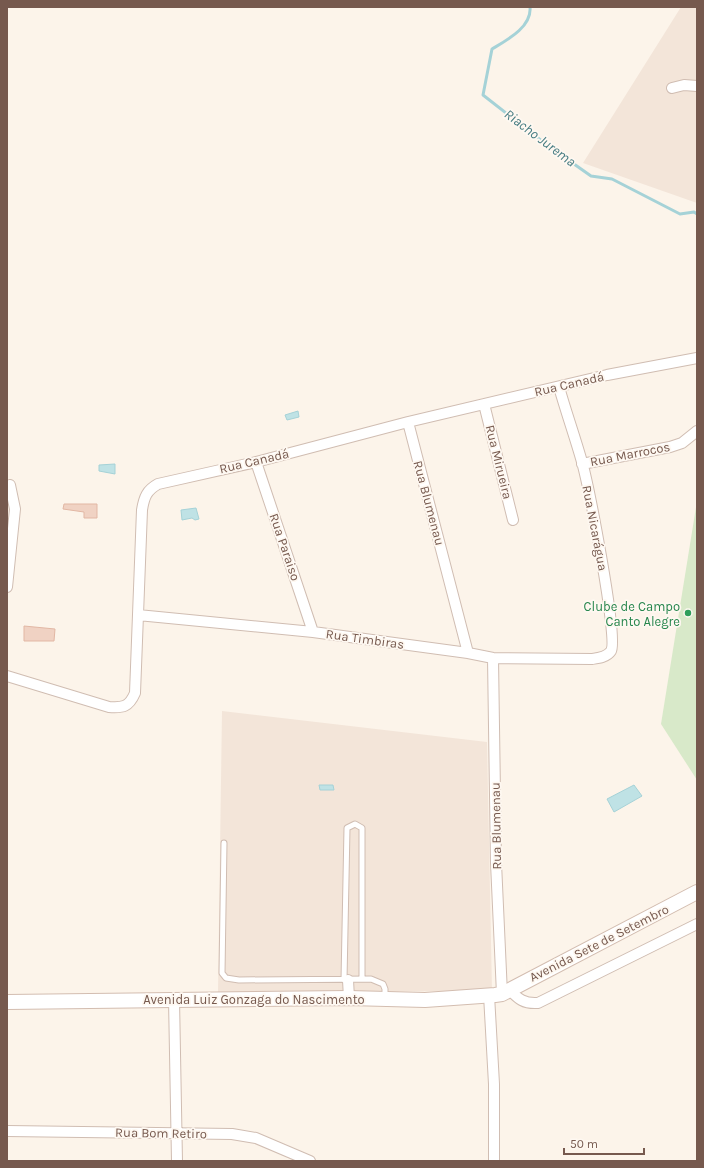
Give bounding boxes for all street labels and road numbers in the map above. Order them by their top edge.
street label: Rua Canadá [533,369,605,399]
street label: Rua Mirueira [483,423,515,501]
street label: Rua Marrocos [589,439,672,469]
street label: Rua Canadá [218,446,290,476]
street label: Rua Blumenau [410,459,448,547]
street label: Rua Nicarágua [579,484,611,572]
street label: Rua Paraiso [266,511,304,583]
street label: Rua Timbiras [325,626,405,652]
street label: Rua Blumenau [488,782,504,870]
street label: Avenida Sete de Setembro [527,901,671,985]
street label: Avenida Luiz Gonzaga do Nascimento [143,992,365,1007]
street label: Rua Bom Retiro [115,1125,207,1141]

